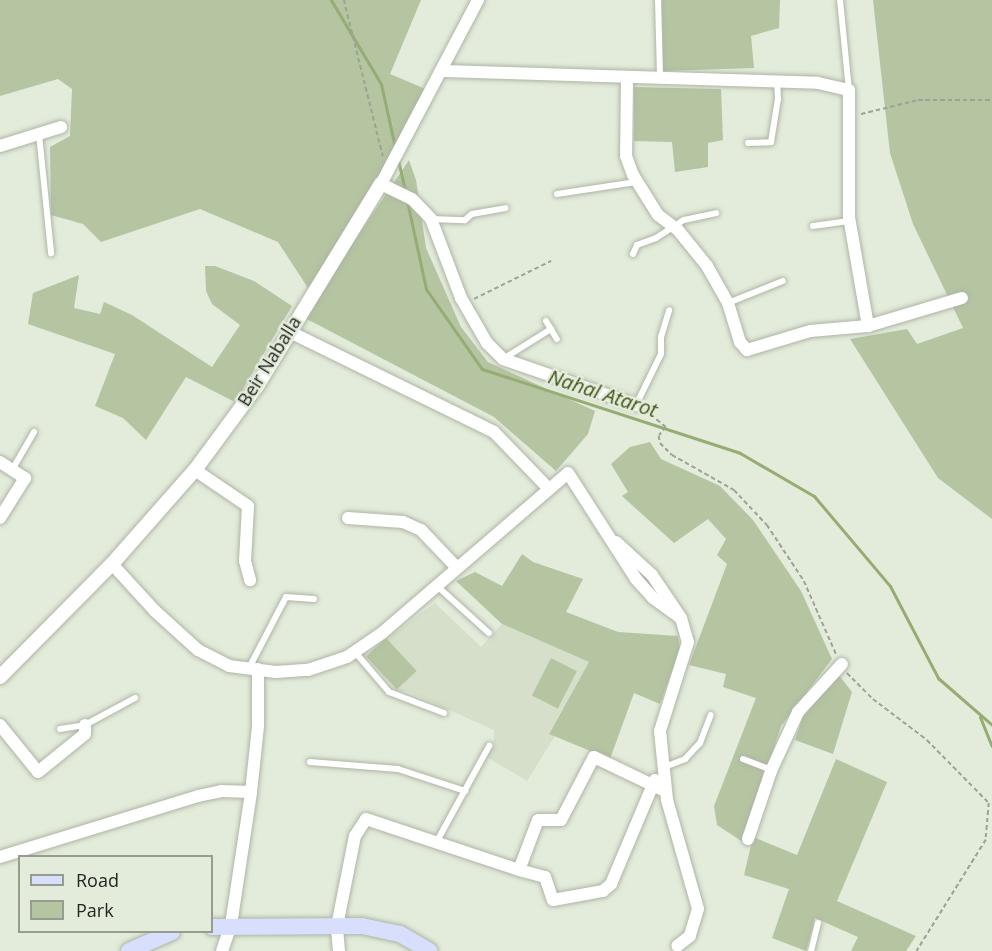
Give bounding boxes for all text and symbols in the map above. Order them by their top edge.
street label: Beir Naballa [233,312,305,410]
water label: Nahal Atarot [545,364,661,422]
legend [18,855,213,933]
text: Road [76,868,119,892]
text: Park [76,898,114,922]

